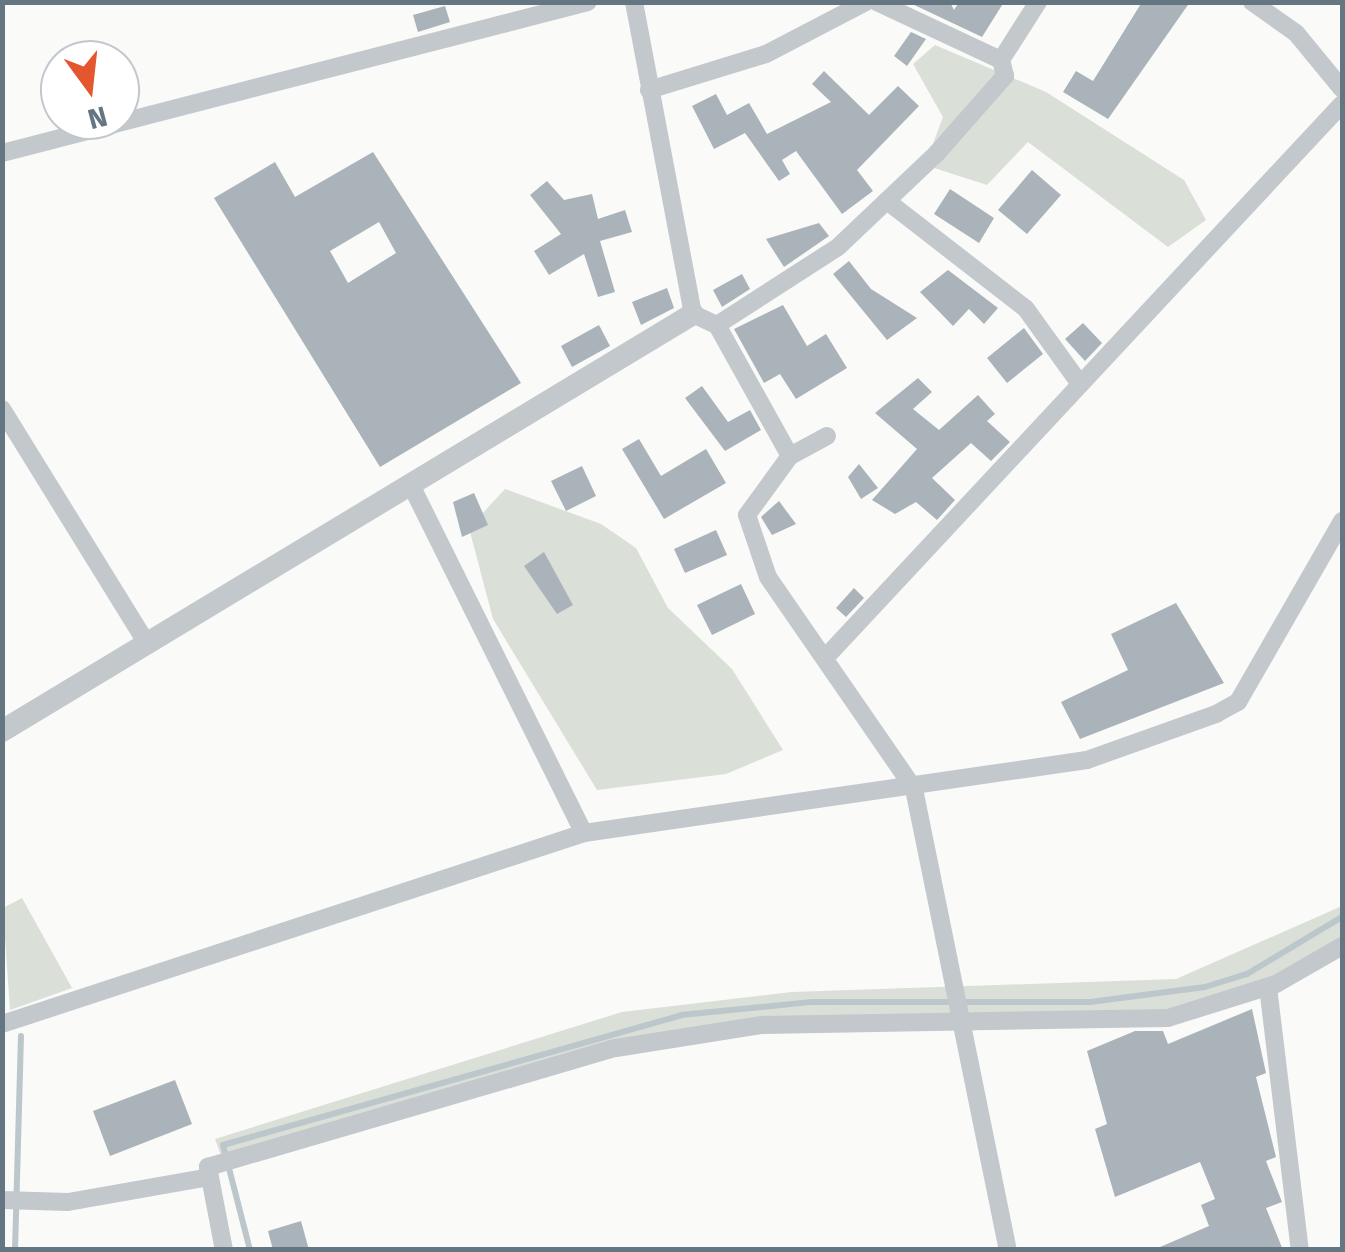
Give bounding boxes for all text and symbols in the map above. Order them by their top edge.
north arrow [40,40,140,140]
text: N [84,99,111,136]

